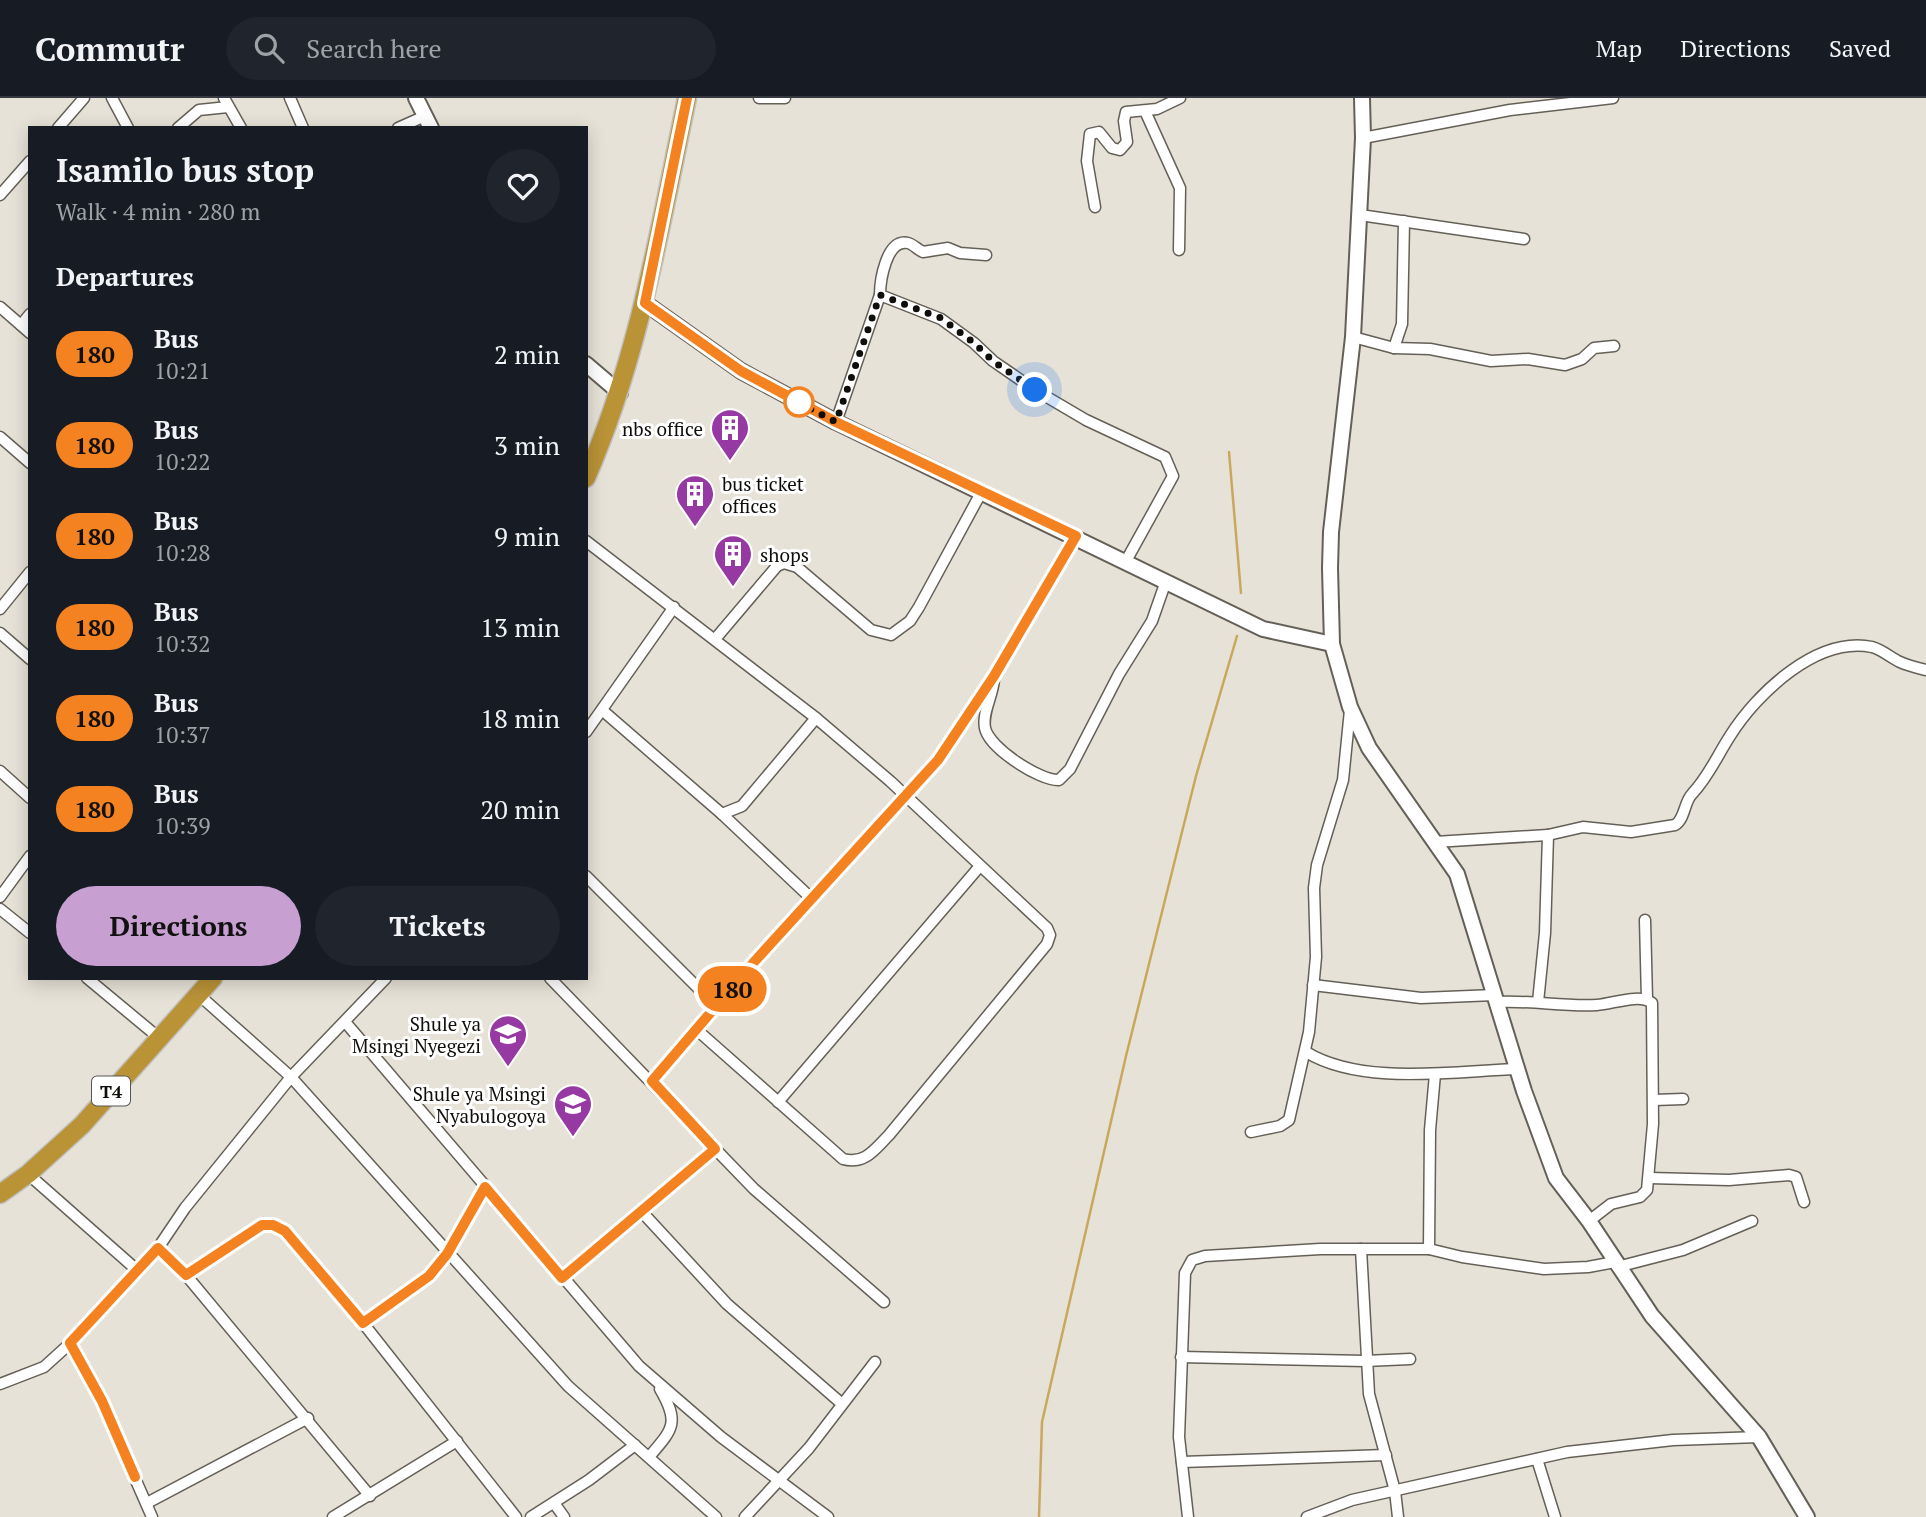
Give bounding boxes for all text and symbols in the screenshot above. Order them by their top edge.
search box [226,17,716,80]
text: Commutr [35,27,184,70]
icon: search [250,29,288,67]
text: Search here [306,31,442,65]
text: Map [1596,32,1642,64]
text: Directions [1680,32,1791,64]
text: Saved [1829,32,1891,64]
text: Isamilo bus stop [56,148,314,191]
button: heart [486,149,560,223]
text: Walk · 4 min · 280 m [56,196,260,227]
text: Departures [56,259,194,293]
text: Bus [154,321,199,355]
text: 2 min [494,337,560,371]
text: 180 [74,338,115,370]
text: 10:21 [154,355,211,386]
your location [1017,372,1052,407]
unlabelled marker [784,387,814,417]
building icon: nbs office [709,407,751,462]
text: Bus [154,412,199,446]
place label: nbs office [622,416,703,441]
text: 3 min [494,428,560,462]
text: 180 [74,429,115,461]
text: 10:22 [154,446,211,477]
place label: bus ticket offices [722,471,804,518]
building icon: bus ticket offices [674,473,716,528]
text: Bus [154,503,199,537]
text: 9 min [494,519,560,553]
text: 180 [74,520,115,552]
building icon: shops [712,533,754,588]
text: 10:28 [154,537,211,568]
place label: shops [760,542,809,567]
text: Bus [154,594,199,628]
text: 13 min [480,610,560,644]
text: 180 [74,611,115,643]
text: 10:32 [154,628,211,659]
text: Bus [154,685,199,719]
text: 18 min [480,701,560,735]
text: 180 [74,702,115,734]
text: 10:37 [154,719,211,750]
text: Bus [154,776,199,810]
text: 20 min [480,792,560,826]
text: 180 [74,793,115,825]
text: 10:39 [154,810,211,841]
button: Directions [56,886,301,966]
button: Tickets [315,886,560,966]
line badge: 180 [692,966,772,1012]
text: 180 [712,973,752,1005]
place label: Shule ya Msingi Nyegezi [352,1011,481,1058]
school or university icon: Shule ya Msingi Nyegezi [487,1013,529,1068]
road number: T4 [92,1076,130,1106]
place label: Shule ya Msingi Nyabulogoya [413,1081,546,1128]
school or university icon: Shule ya Msingi Nyabulogoya [552,1083,594,1138]

